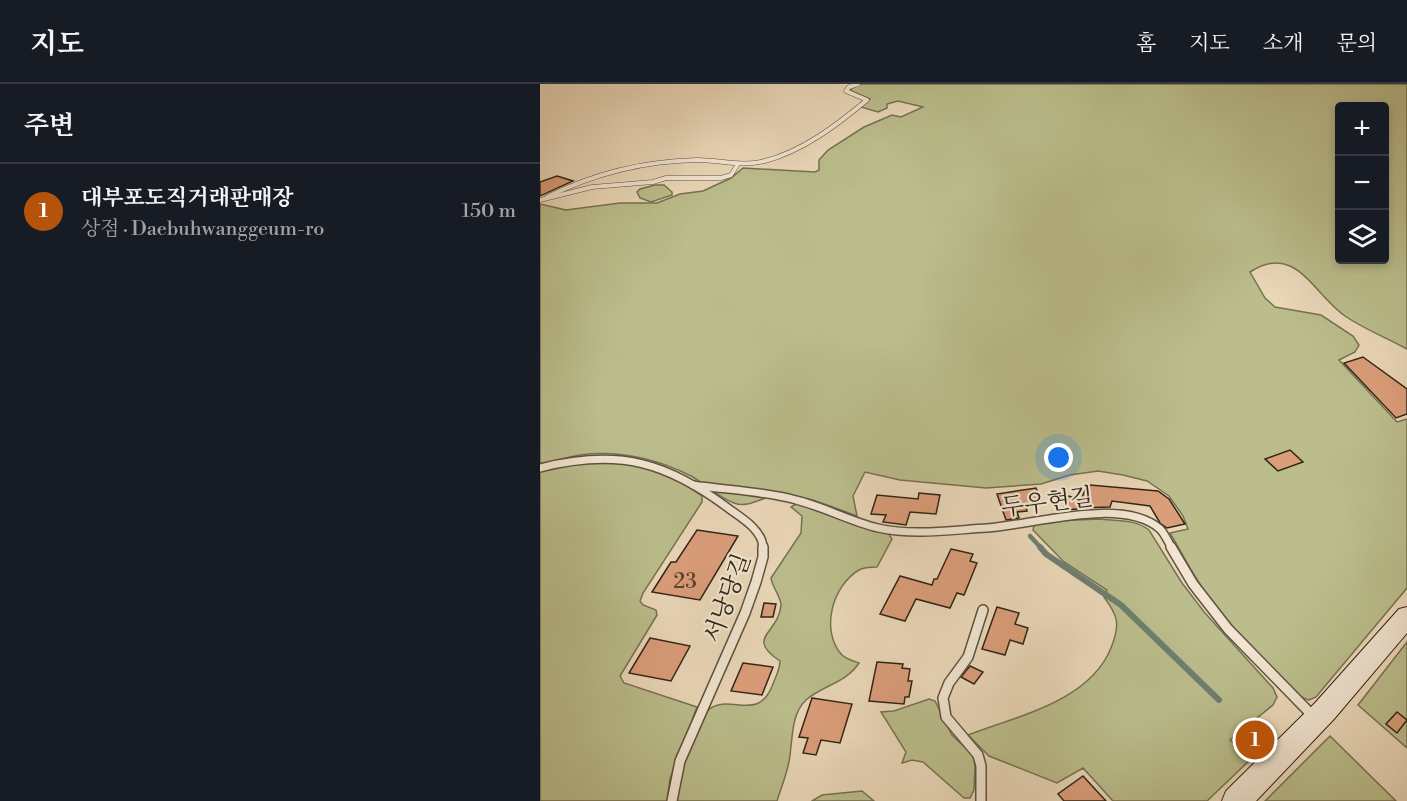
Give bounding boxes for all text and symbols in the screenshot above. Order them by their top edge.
text: 지도 [30,27,84,62]
text: 홈 [1136,31,1156,57]
text: 지도 [1189,31,1230,57]
text: 소개 [1263,31,1303,57]
text: 문의 [1336,31,1377,57]
map controls [1335,102,1389,264]
button: + [1335,102,1389,156]
text: 주변 [24,110,74,142]
button: − [1335,156,1389,210]
text: 대부포도직거래판매장 [81,185,294,212]
text: 1 [39,199,48,224]
text: 150 m [461,199,516,224]
button: layers [1335,210,1389,264]
text: 상점 · Daebuhwanggeum-ro [81,217,325,242]
your location [1044,443,1073,472]
street label: 두우현길 [999,482,1095,524]
street label: 서낭당길 [698,550,758,647]
house number: 23 [673,569,697,595]
pin: 1 [1236,718,1274,762]

